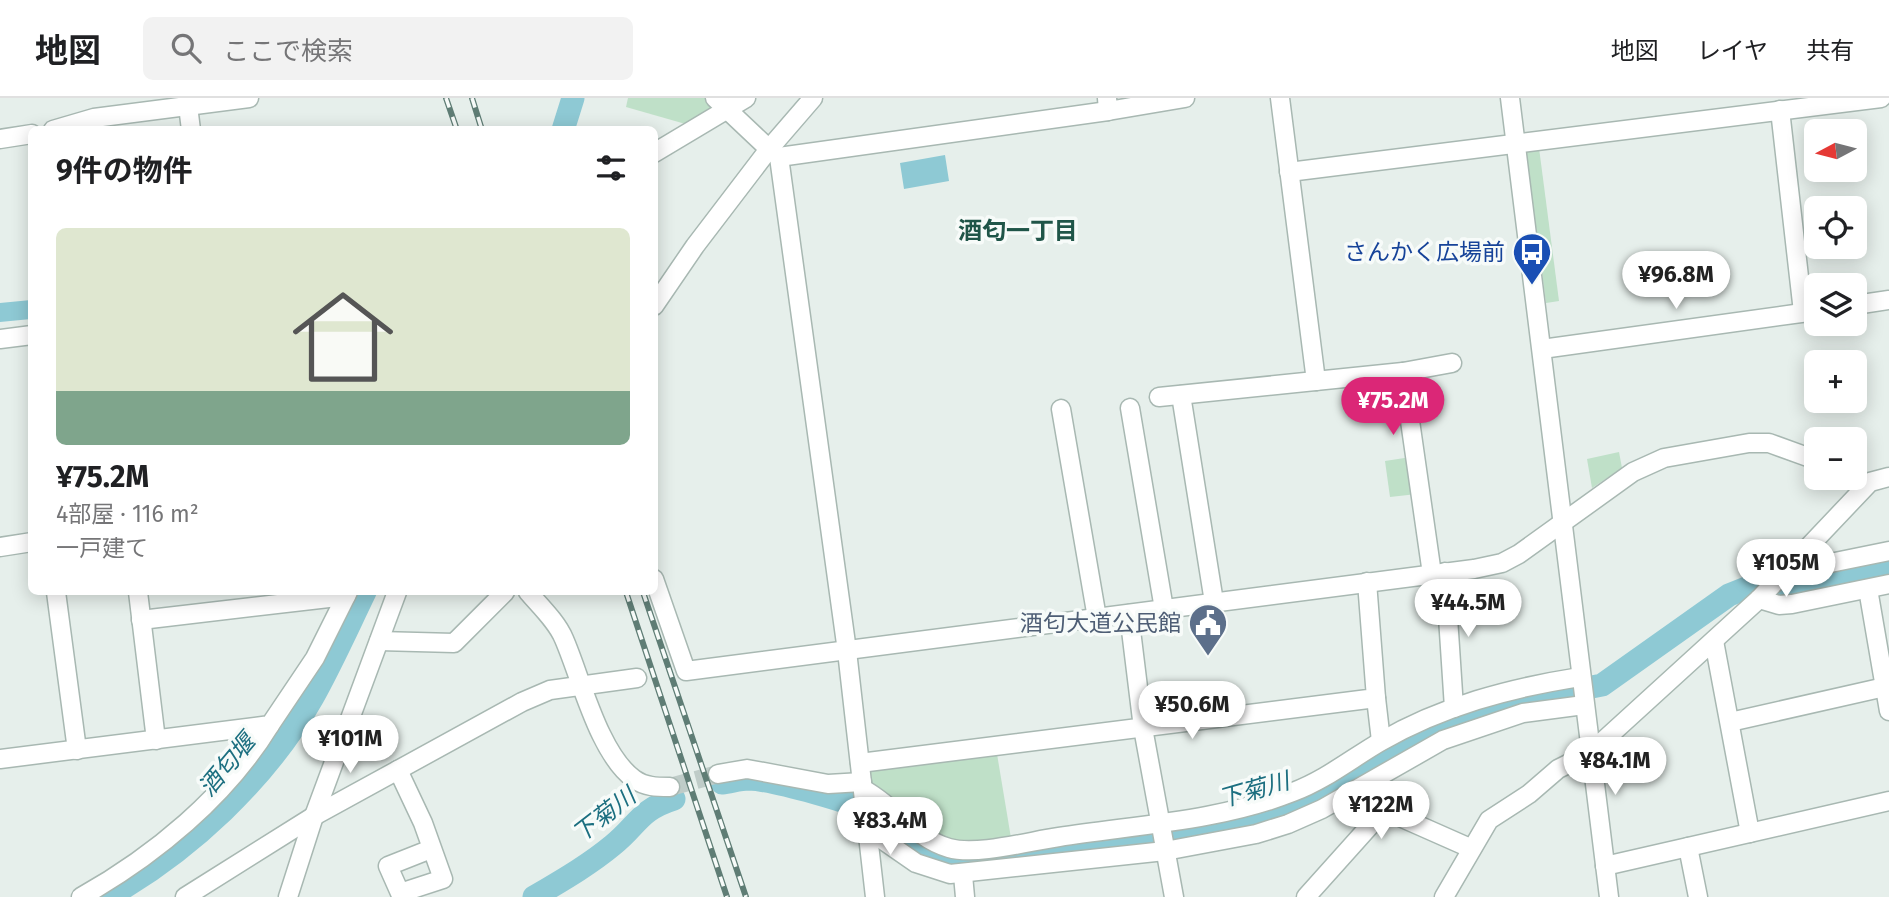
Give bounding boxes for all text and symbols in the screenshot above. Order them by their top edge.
search box [143,17,633,80]
icon: search [167,29,205,67]
text: 地図 [35,31,101,71]
text: ここで検索 [223,36,353,67]
text: 地図 [1611,37,1659,65]
text: レイヤ [1697,37,1768,65]
text: 共有 [1806,37,1854,65]
north arrow [1804,119,1867,182]
map controls [1804,119,1867,490]
icon: filters [592,149,630,187]
text: 9件の物件 [56,153,193,189]
button: locate [1804,196,1867,259]
district label: 酒匂一丁目 [958,217,1078,245]
bus stop icon: さんかく広場前 [1511,231,1553,286]
place label: さんかく広場前 [1344,238,1505,266]
pin: ¥96.8M [1619,252,1733,311]
text: ¥96.8M [1638,260,1714,288]
button: layers [1804,273,1867,336]
icon: home [280,274,406,400]
button: + [1804,350,1867,413]
pin: ¥75.2M [1336,378,1450,437]
text: ¥75.2M [1357,386,1429,414]
button: − [1804,427,1867,490]
text: ¥75.2M [56,459,149,495]
text: 4部屋 · 116 m² [56,500,199,528]
text: 一戸建て [56,534,148,562]
pin: ¥105M [1737,540,1835,599]
text: ¥105M [1753,548,1819,576]
pin: ¥44.5M [1411,580,1525,639]
text: ¥44.5M [1431,588,1505,616]
public building icon: 酒匂大道公民館 [1187,602,1229,657]
place label: 酒匂大道公民館 [1020,609,1181,637]
pin: ¥50.6M [1135,682,1249,741]
text: ¥50.6M [1155,690,1229,718]
pin: ¥101M [301,716,399,775]
text: ¥101M [318,724,382,752]
water label: 酒匂堰 [193,725,263,802]
pin: ¥84.1M [1558,738,1672,797]
text: ¥84.1M [1579,746,1651,774]
water label: 下菊川 [1216,766,1295,813]
water label: 下菊川 [567,780,643,848]
pin: ¥122M [1332,782,1430,841]
text: ¥122M [1349,790,1413,818]
pin: ¥83.4M [833,798,947,857]
text: ¥83.4M [853,806,927,834]

